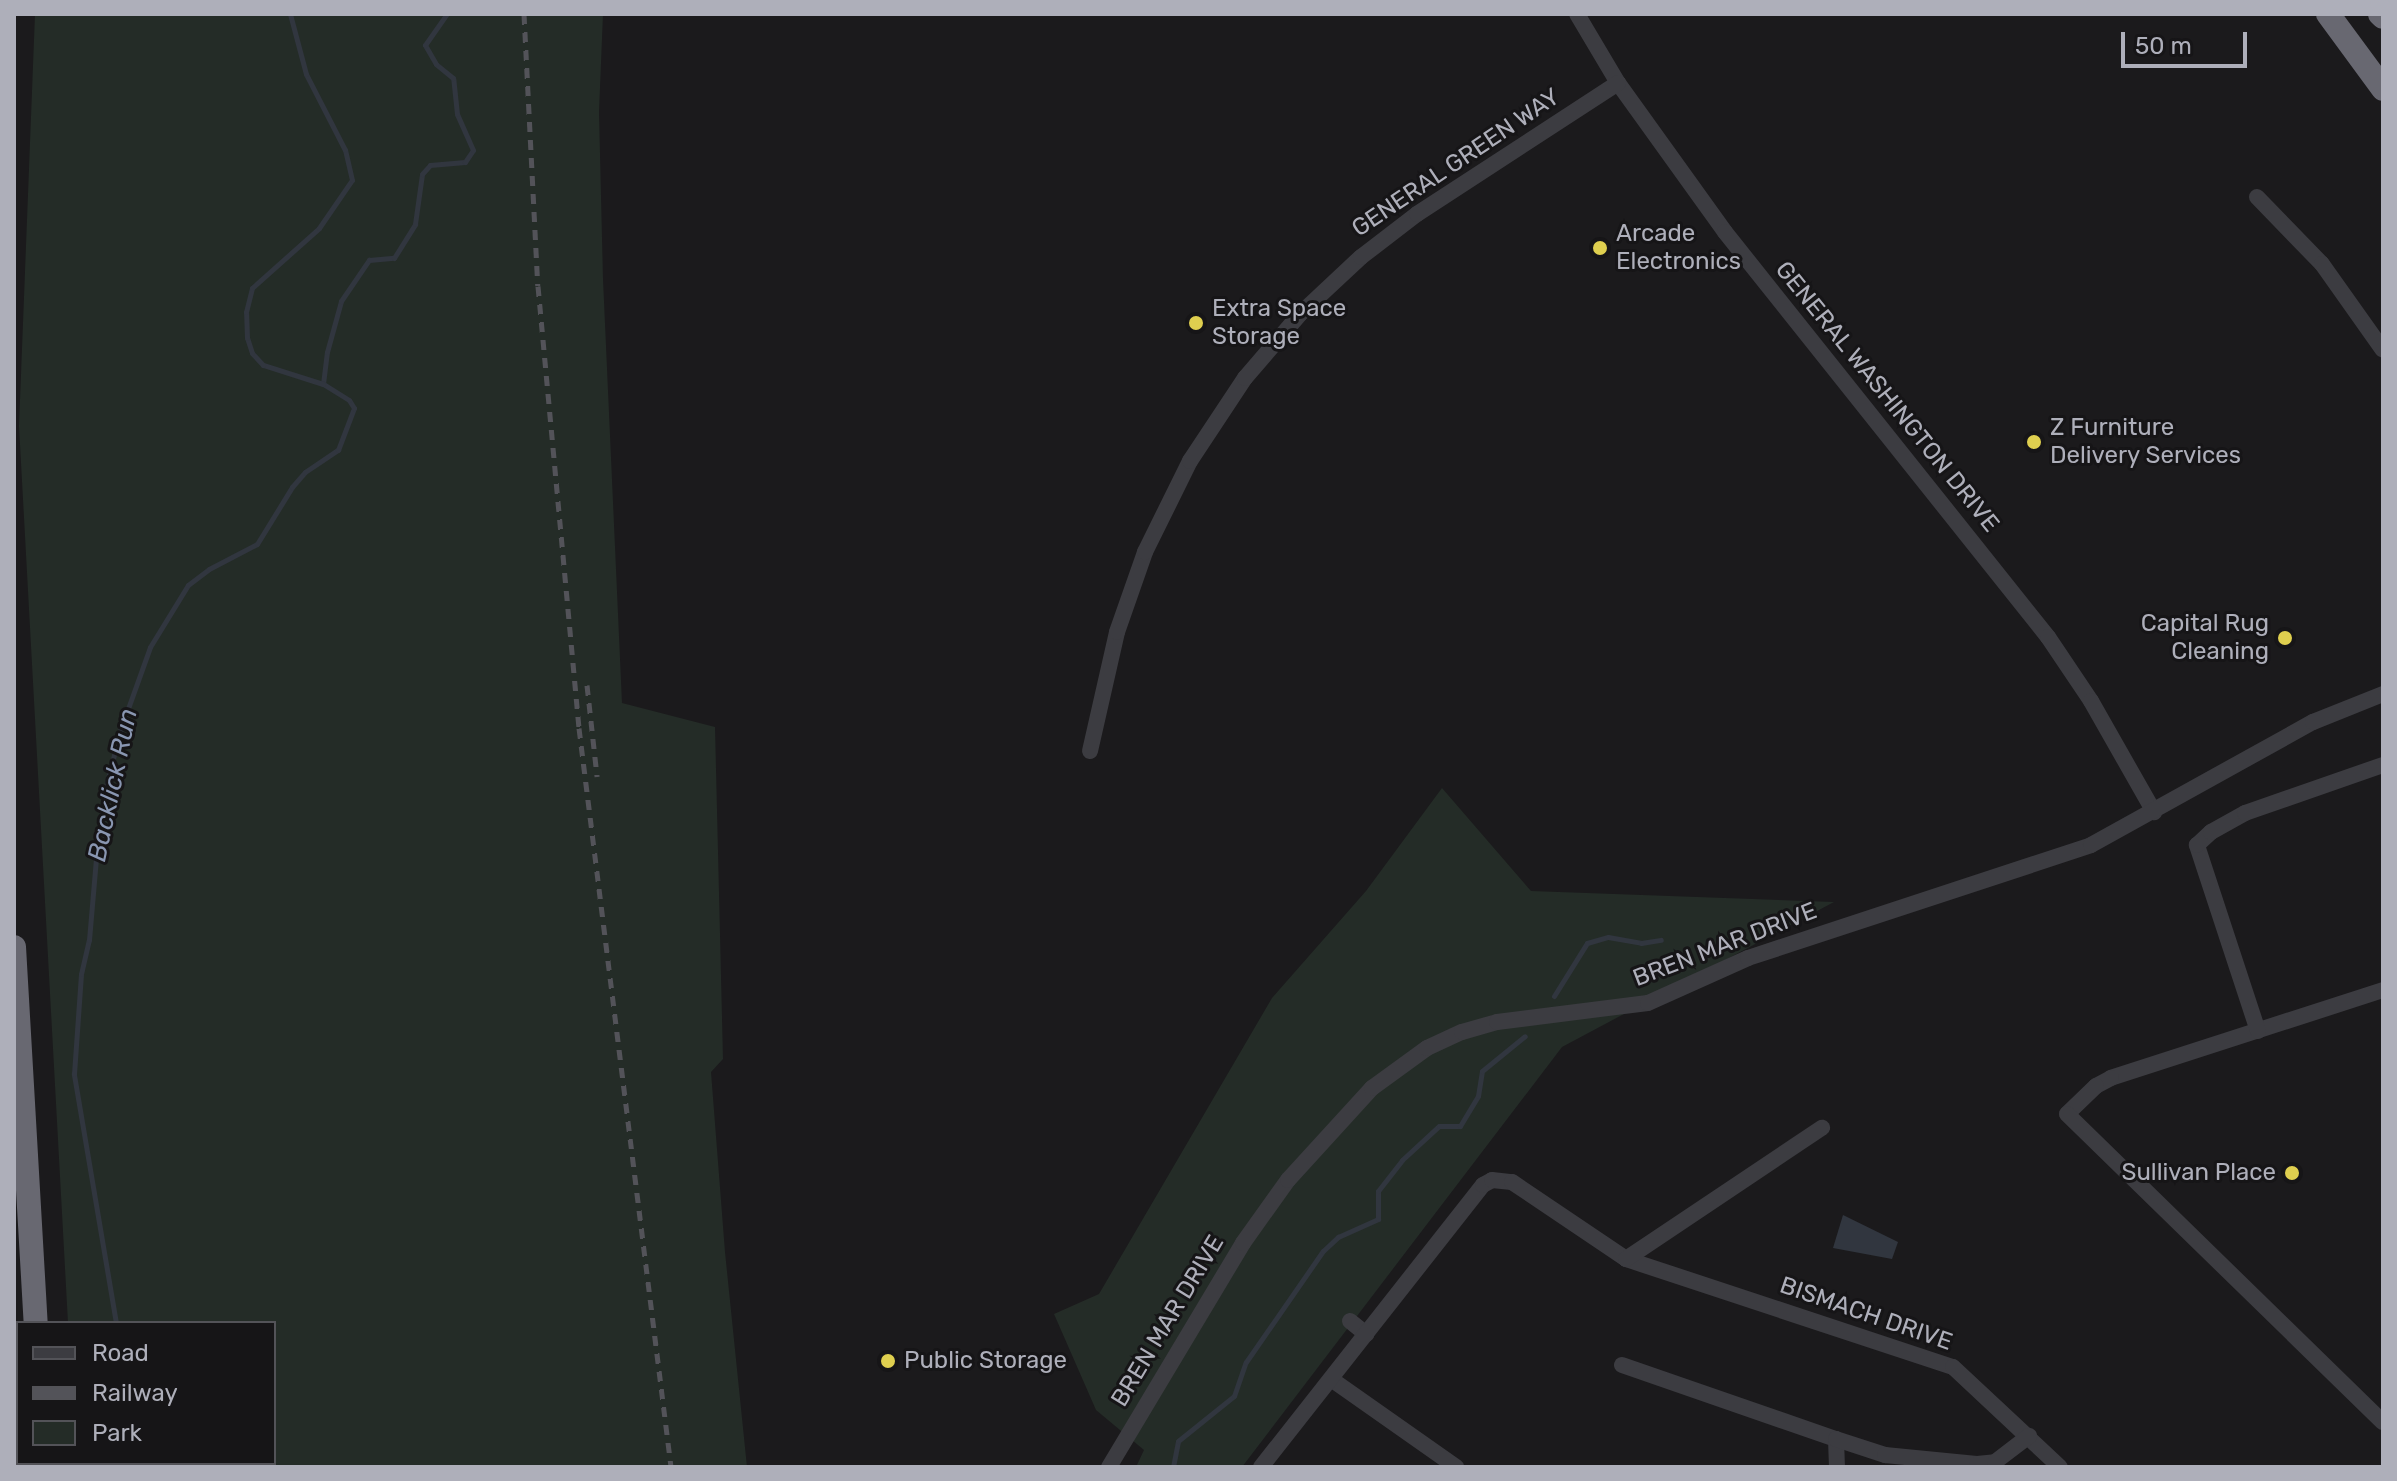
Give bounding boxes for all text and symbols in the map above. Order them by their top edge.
scale bar [2125,16,2251,66]
text: 50 m [2135,32,2192,60]
street label: GENERAL GREEN WAY [1346,82,1566,244]
place label: Arcade Electronics [1616,220,1741,276]
marker: Arcade Electronics [1591,239,1609,257]
street label: GENERAL WASHINGTON DRIVE [1769,256,2005,538]
place label: Extra Space Storage [1212,295,1346,351]
marker: Extra Space Storage [1187,314,1205,332]
place label: Z Furniture Delivery Services [2050,414,2242,470]
marker: Z Furniture Delivery Services [2025,433,2043,451]
place label: Capital Rug Cleaning [2141,610,2269,666]
marker: Capital Rug Cleaning [2276,629,2294,647]
water label: Backlick Run [82,706,144,864]
street label: BREN MAR DRIVE [1629,897,1821,993]
place label: Sullivan Place [2121,1159,2276,1187]
marker: Sullivan Place [2283,1164,2301,1182]
street label: BREN MAR DRIVE [1106,1230,1230,1412]
street label: BISMACH DRIVE [1776,1271,1956,1357]
legend [16,1321,276,1465]
text: Road [92,1339,149,1367]
place label: Public Storage [904,1347,1067,1375]
marker: Public Storage [879,1352,897,1370]
text: Railway [92,1379,178,1407]
text: Park [92,1419,142,1447]

